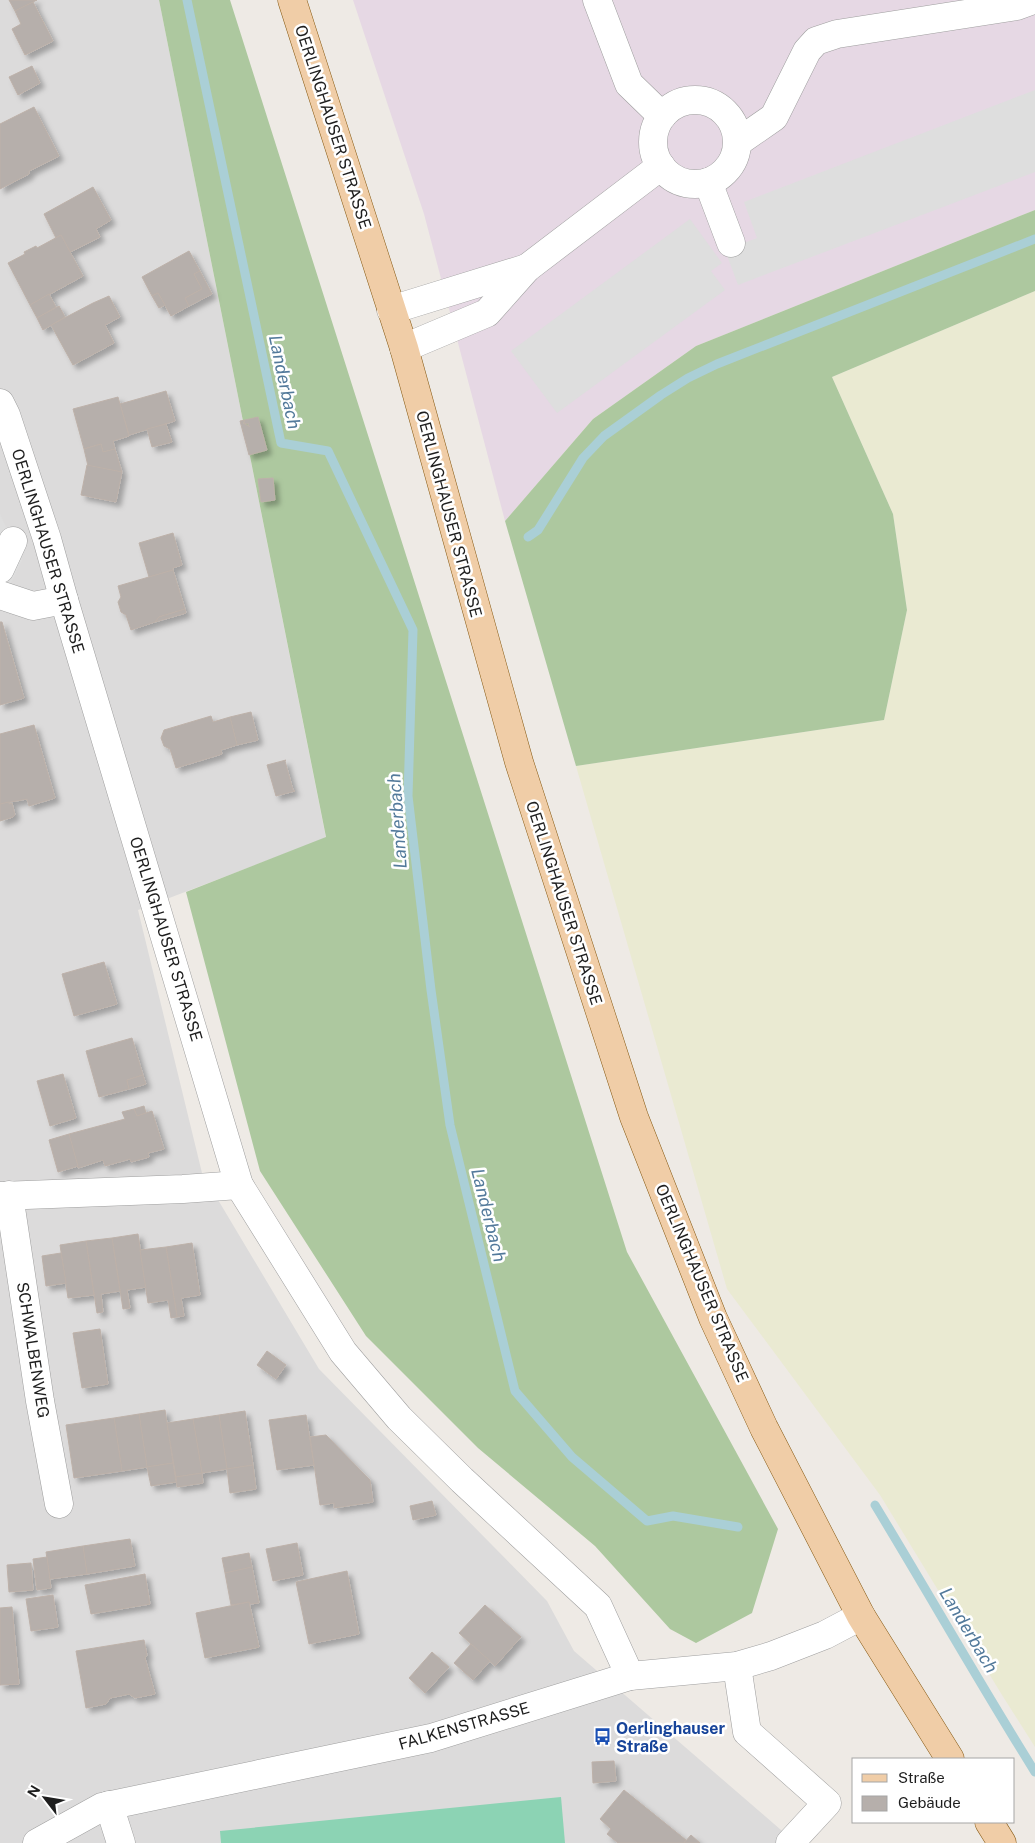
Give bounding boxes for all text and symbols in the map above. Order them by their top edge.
street label: OERLINGHAUSER STRASSE [291,23,375,231]
water label: Landerbach [265,333,305,431]
street label: OERLINGHAUSER STRASSE [412,409,486,619]
street label: OERLINGHAUSER STRASSE [8,446,88,656]
water label: Landerbach [383,773,411,869]
street label: OERLINGHAUSER STRASSE [522,799,606,1007]
street label: OERLINGHAUSER STRASSE [126,834,206,1044]
water label: Landerbach [467,1166,511,1264]
street label: OERLINGHAUSER STRASSE [652,1181,752,1385]
street label: SCHWALBENWEG [13,1281,53,1419]
water label: Landerbach [935,1584,1003,1676]
street label: FALKENSTRASSE [396,1698,532,1754]
place label: Oerlinghauser Straße [616,1719,725,1756]
bus stop icon: Oerlinghauser Straße [592,1727,612,1747]
legend [852,1758,1015,1823]
text: Straße [898,1769,945,1786]
north arrow [20,1773,70,1823]
text: N [24,1782,44,1800]
text: Gebäude [898,1794,961,1811]

